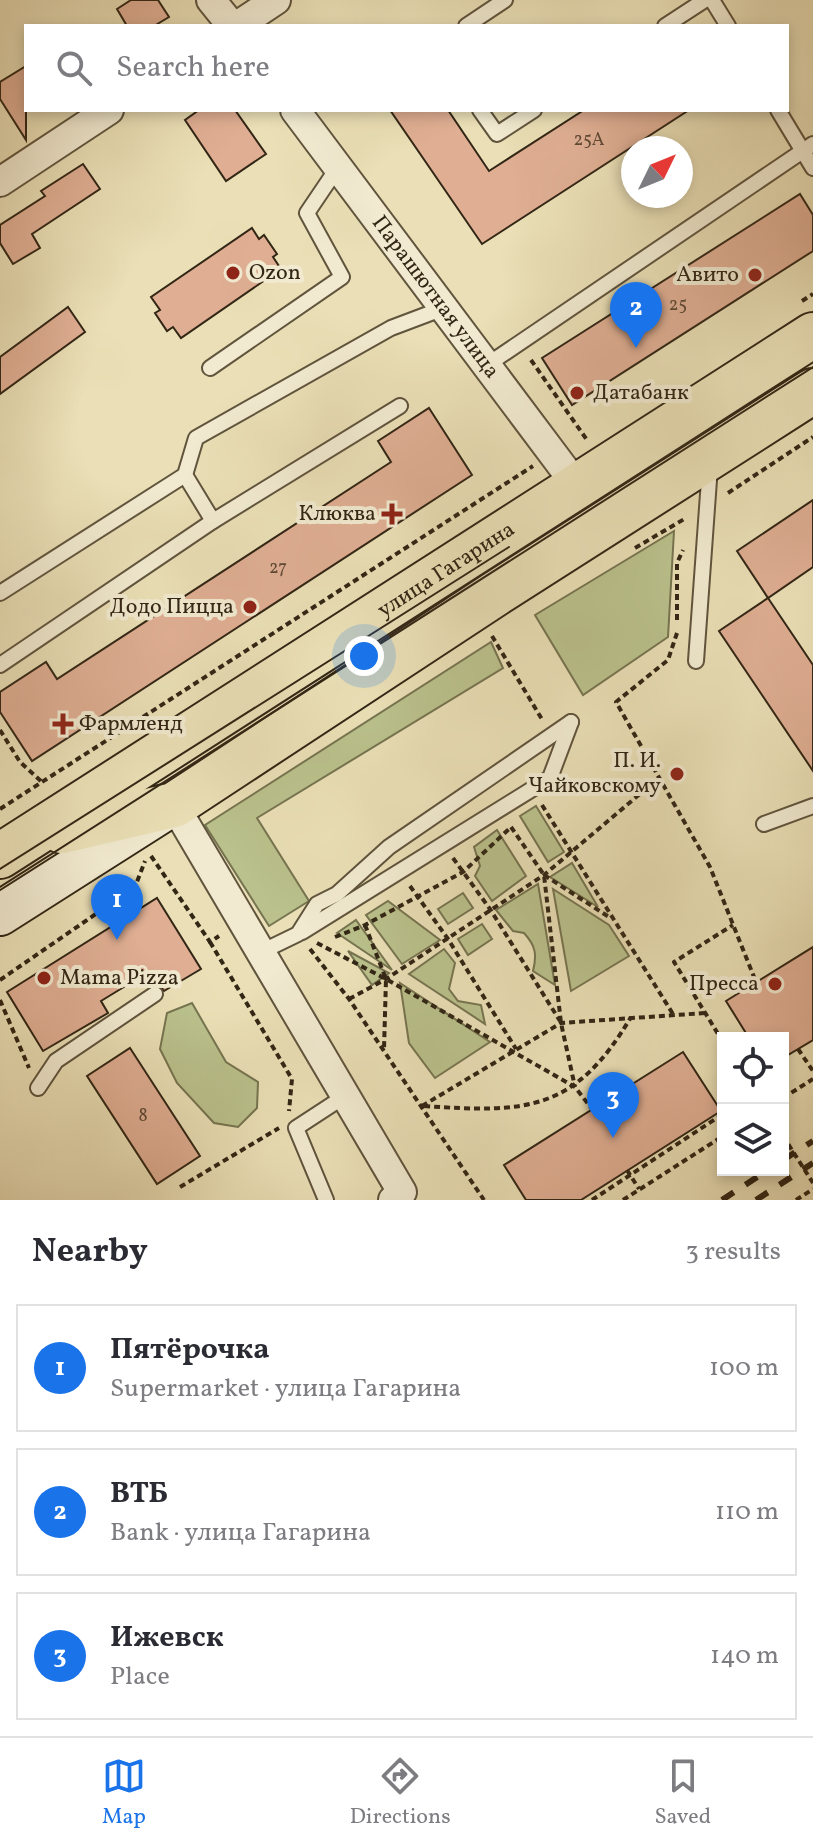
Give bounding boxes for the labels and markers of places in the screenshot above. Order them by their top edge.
place label: Ozon [249,258,301,289]
place label: Авито [676,260,739,291]
marker: Ozon [224,264,242,282]
marker: Авито [746,266,764,284]
pin: 2 [610,282,662,348]
place label: Датабанк [593,378,689,409]
marker: Датабанк [568,384,586,402]
place label: Клюква [299,499,376,530]
marker: Клюква [383,505,401,523]
place label: Додо Пицца [110,592,234,623]
marker: Додо Пицца [241,598,259,616]
place label: Фармленд [79,709,183,740]
marker: Фармленд [54,715,72,733]
place label: П. И. Чайковскому [528,746,661,802]
marker: П. И. Чайковскому [668,765,686,783]
pin: 1 [91,874,143,940]
place label: Mama Pizza [60,963,179,994]
marker: Mama Pizza [35,969,53,987]
place label: Пресса [689,969,759,1000]
marker: Пресса [766,975,784,993]
pin: 3 [587,1072,639,1138]

